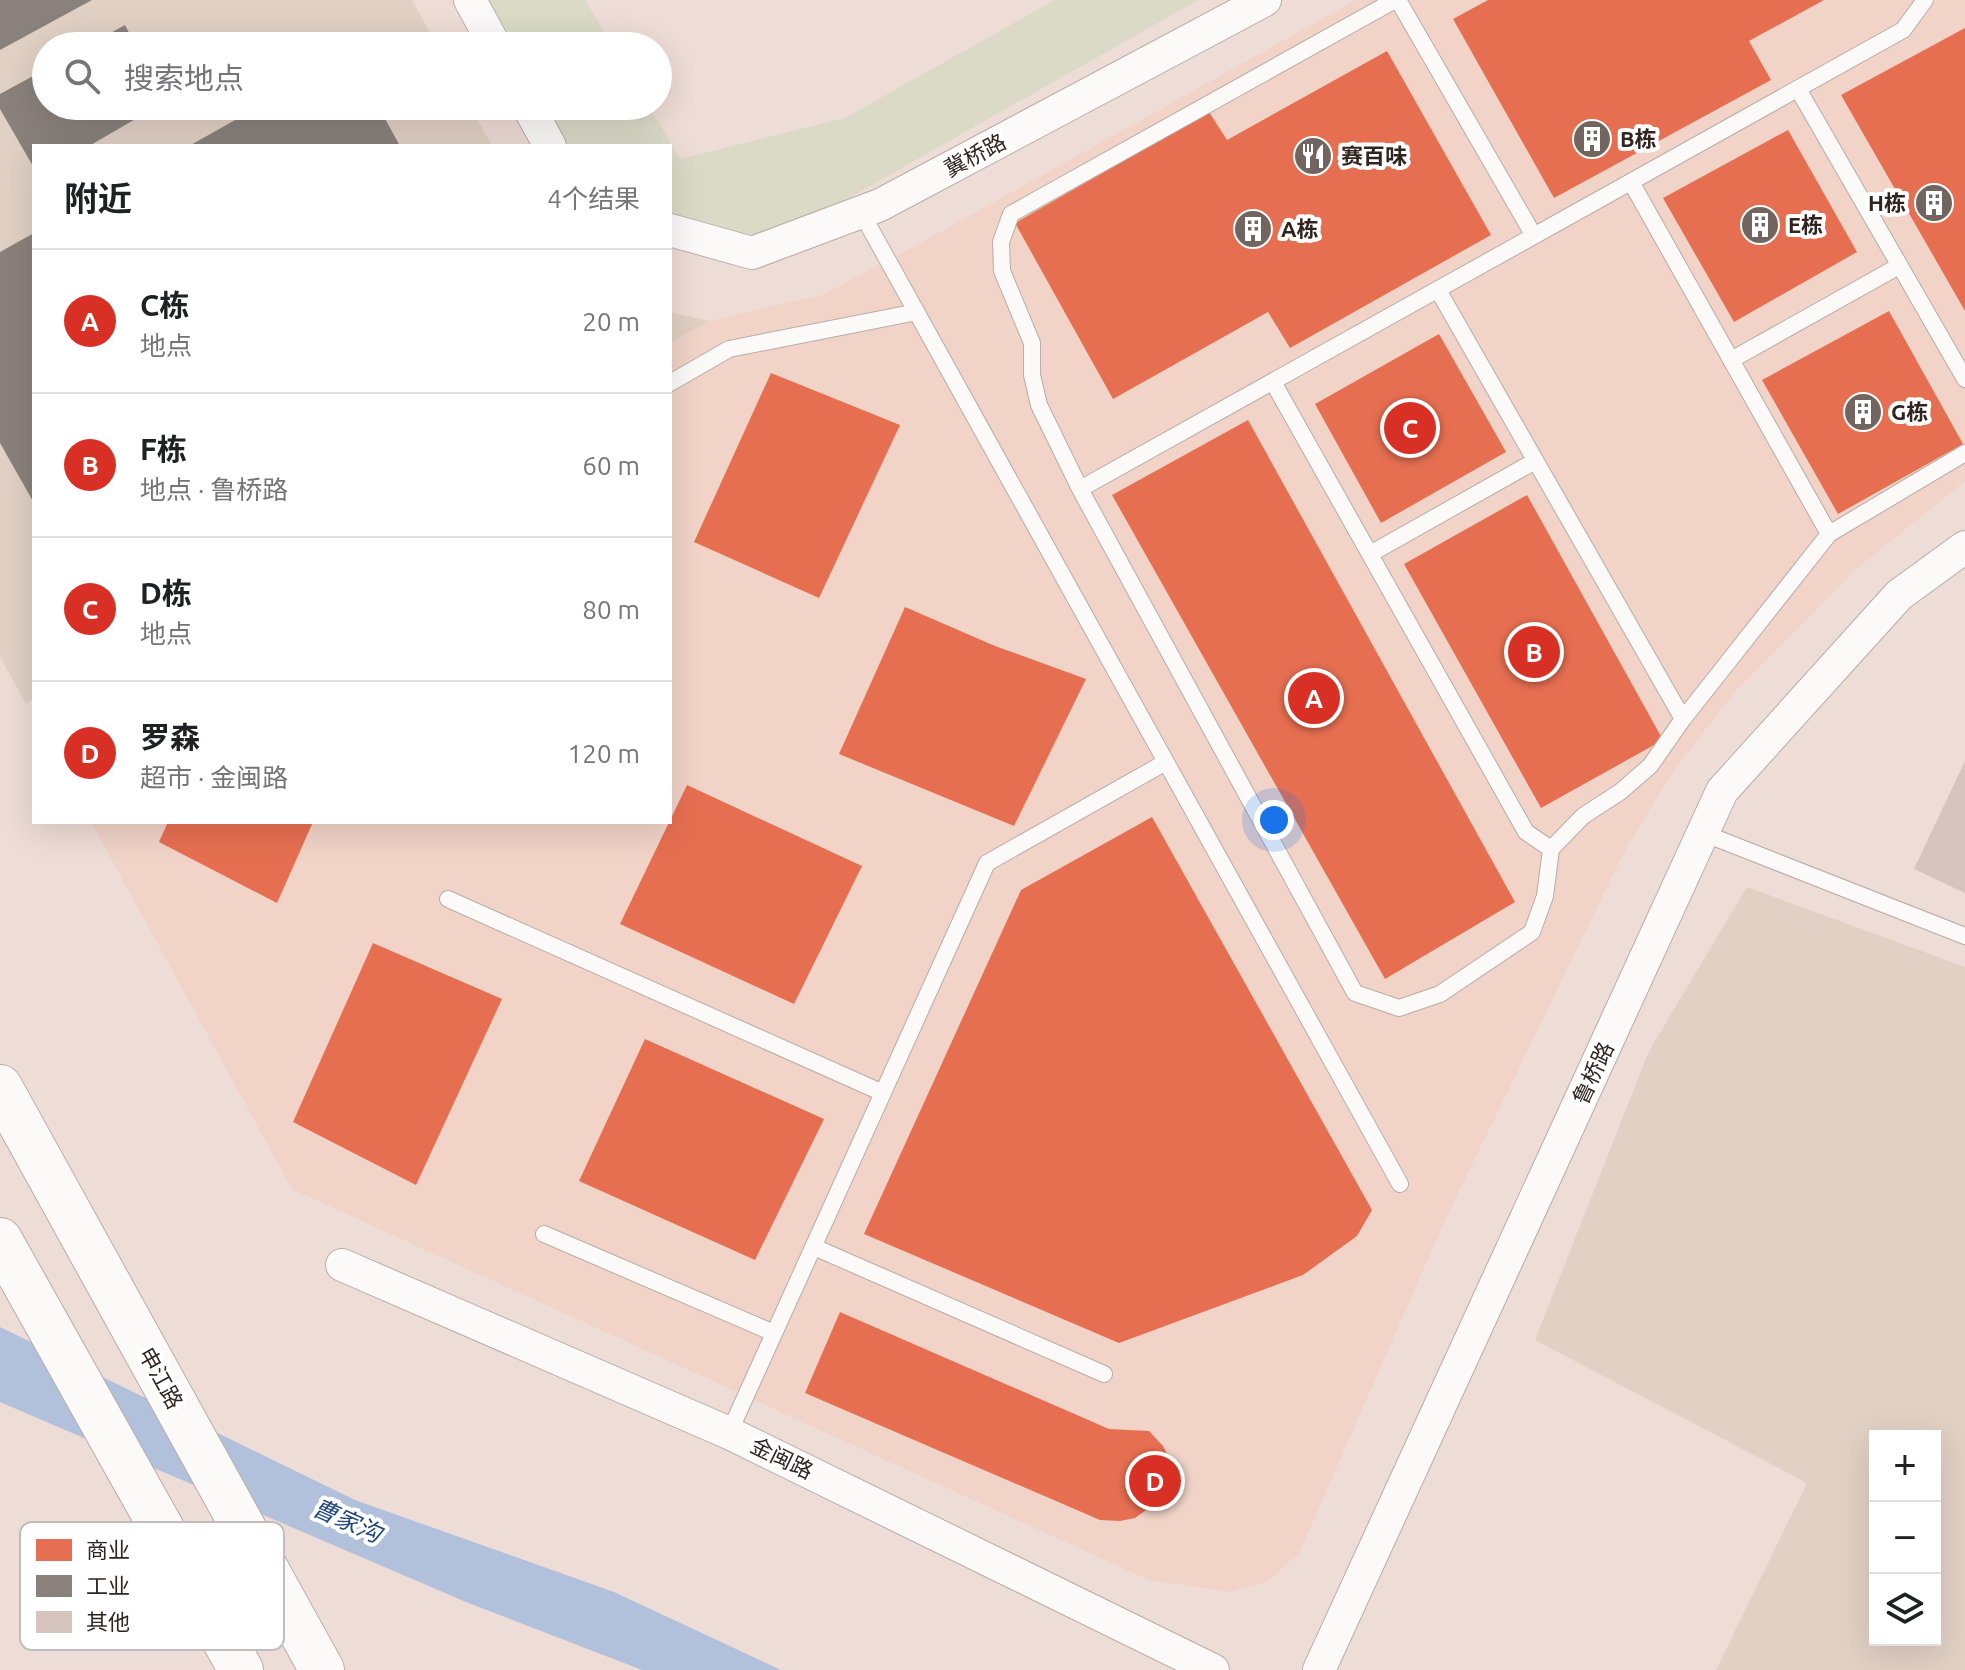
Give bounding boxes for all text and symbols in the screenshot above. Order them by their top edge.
search box [32,32,672,120]
icon: search [60,54,104,98]
text: 搜索地点 [124,61,244,95]
building icon: B栋 [1571,118,1613,160]
place label: B栋 [1620,126,1657,151]
street label: 冀桥路 [940,128,1010,181]
restaurant icon: 赛百味 [1292,135,1334,177]
place label: 赛百味 [1341,143,1407,168]
text: 附近 [64,179,132,217]
building icon: H栋 [1913,182,1955,224]
text: 4个结果 [547,184,640,213]
place label: H栋 [1868,190,1906,215]
building icon: E栋 [1739,204,1781,246]
building icon: A栋 [1232,208,1274,250]
place label: E栋 [1788,212,1823,237]
place label: A栋 [1281,216,1318,241]
text: C栋 [140,288,189,322]
text: A [81,307,99,336]
text: 20 m [582,307,640,336]
text: 地点 [140,331,192,360]
building icon: G栋 [1842,391,1884,433]
pin: C [1384,398,1436,458]
place label: G栋 [1891,399,1928,424]
text: F栋 [140,432,187,466]
text: B [81,451,99,480]
text: 60 m [582,451,640,480]
text: 地点 · 鲁桥路 [140,475,288,504]
text: D栋 [140,576,192,610]
text: C [82,595,98,624]
text: 80 m [582,595,640,624]
text: 地点 [140,619,192,648]
pin: B [1508,622,1560,682]
pin: A [1288,668,1340,728]
text: 罗森 [140,720,200,754]
text: D [81,739,99,768]
text: 120 m [568,739,640,768]
text: 超市 · 金闽路 [140,763,288,792]
your location [1254,800,1294,840]
street label: 鲁桥路 [1567,1038,1618,1108]
street label: 申江路 [135,1343,188,1413]
map controls [1869,1430,1941,1646]
button: + [1869,1430,1941,1502]
street label: 金闽路 [747,1432,817,1483]
pin: D [1129,1451,1181,1511]
water label: 曹家沟 [309,1494,388,1549]
button: − [1869,1502,1941,1574]
legend [20,1522,284,1650]
text: 商业 [86,1537,130,1562]
text: 工业 [86,1573,130,1598]
button: layers [1869,1574,1941,1646]
text: 其他 [86,1609,130,1634]

